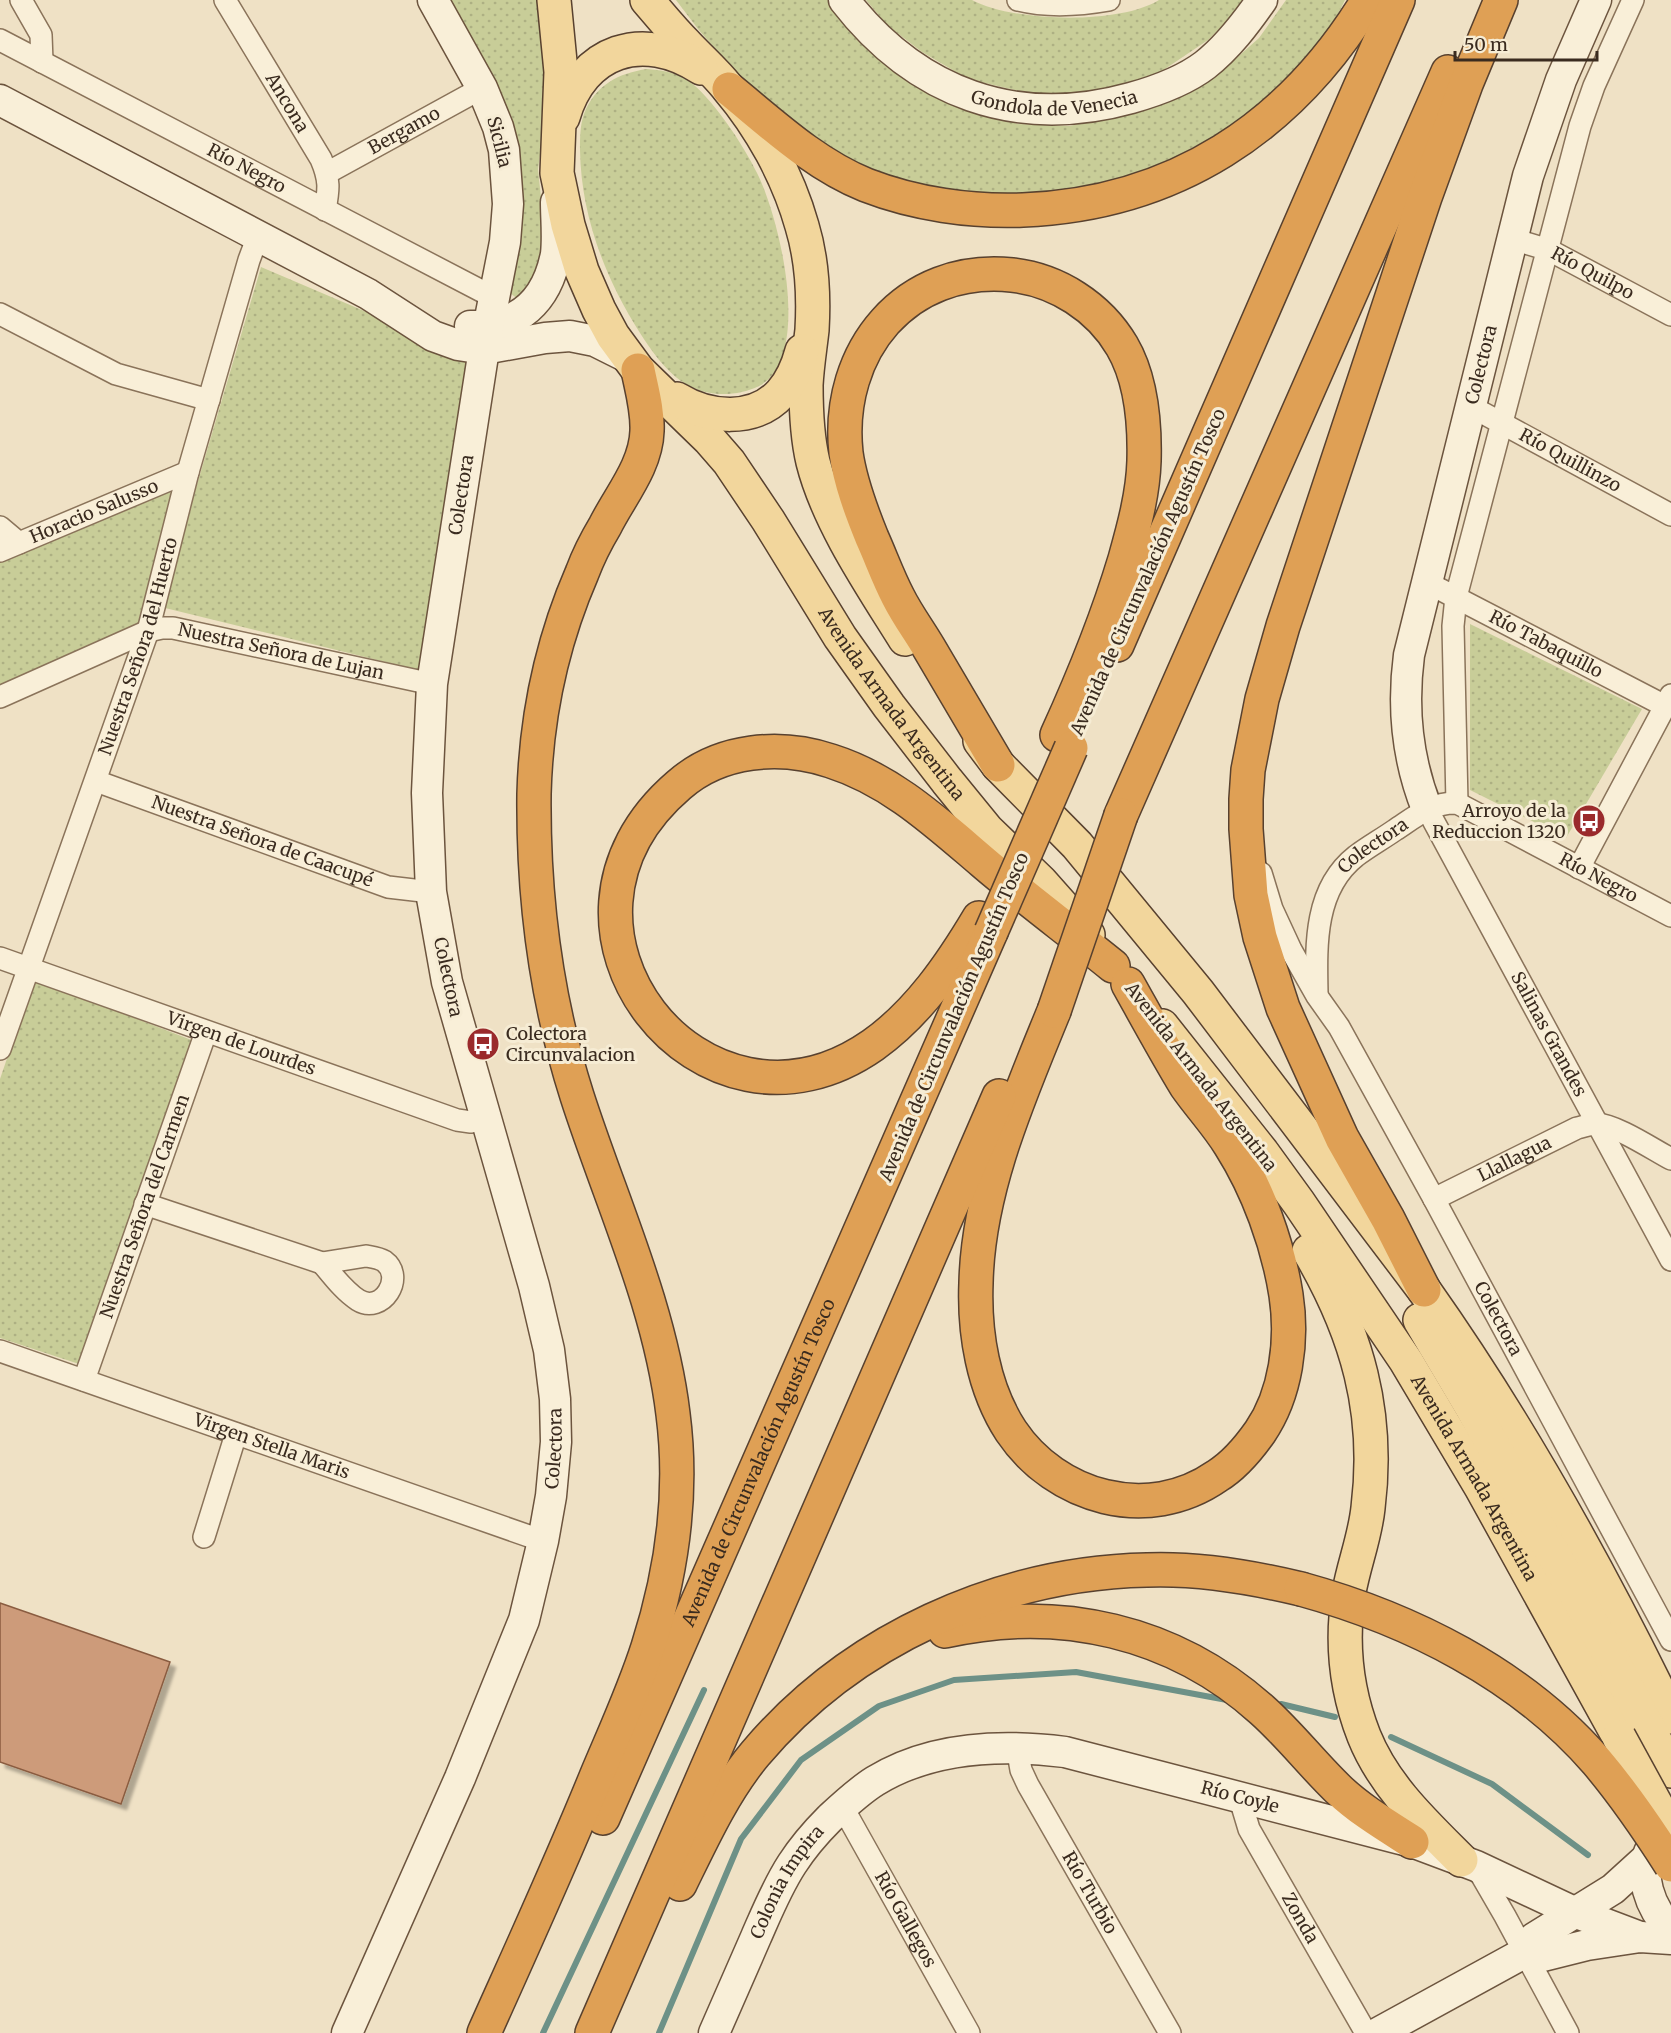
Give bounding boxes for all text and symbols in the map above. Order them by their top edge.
scale bar [1455,24,1598,62]
text: 50 m [1464,33,1508,56]
street label: Ancona [260,68,314,137]
street label: Gondola de Venecia [968,85,1140,120]
street label: Bergamo [364,101,444,159]
street label: Sicilia [482,114,517,170]
street label: Río Negro [204,138,290,198]
street label: Río Quilpo [1547,241,1638,304]
street label: Colectora [1460,322,1502,407]
street label: Avenida de Circunvalación Agustín Tosco [1064,405,1230,740]
street label: Río Quillinzo [1515,423,1625,497]
street label: Colectora [443,453,479,536]
street label: Horacio Salusso [26,474,162,548]
street label: Nuestra Señora del Huerto [93,535,182,758]
street label: Avenida Armada Argentina [813,602,970,805]
street label: Río Tabaquillo [1485,605,1607,683]
street label: Nuestra Señora de Lujan [176,617,387,684]
street label: Nuestra Señora de Caacupé [149,790,376,892]
place label: Arroyo de la Reduccion 1320 [1432,799,1566,843]
bus stop icon: Arroyo de la Reduccion 1320 [1571,803,1607,839]
street label: Colectora [1332,812,1413,878]
street label: Río Negro [1556,847,1642,907]
street label: Avenida de Circunvalación Agustín Tosco [873,849,1034,1186]
street label: Colectora [429,935,468,1019]
street label: Salinas Grandes [1506,967,1592,1101]
street label: Avenida Armada Argentina [1120,977,1283,1176]
street label: Virgen de Lourdes [163,1006,319,1080]
place label: Colectora Circunvalacion [506,1022,635,1066]
bus stop icon: Colectora Circunvalacion [465,1026,501,1062]
street label: Nuestra Señora del Carmen [95,1091,194,1321]
street label: Llallagua [1474,1130,1555,1186]
street label: Colectora [1469,1277,1528,1360]
street label: Avenida de Circunvalación Agustín Tosco [676,1295,840,1631]
street label: Avenida Armada Argentina [1405,1370,1543,1585]
street label: Virgen Stella Maris [190,1407,353,1484]
street label: Colectora [540,1407,567,1490]
street label: Río Coyle [1198,1776,1282,1818]
street label: Colonia Impira [745,1820,829,1942]
street label: Río Turbio [1057,1847,1123,1938]
street label: Río Gallegos [870,1867,942,1971]
street label: Zonda [1277,1888,1324,1948]

